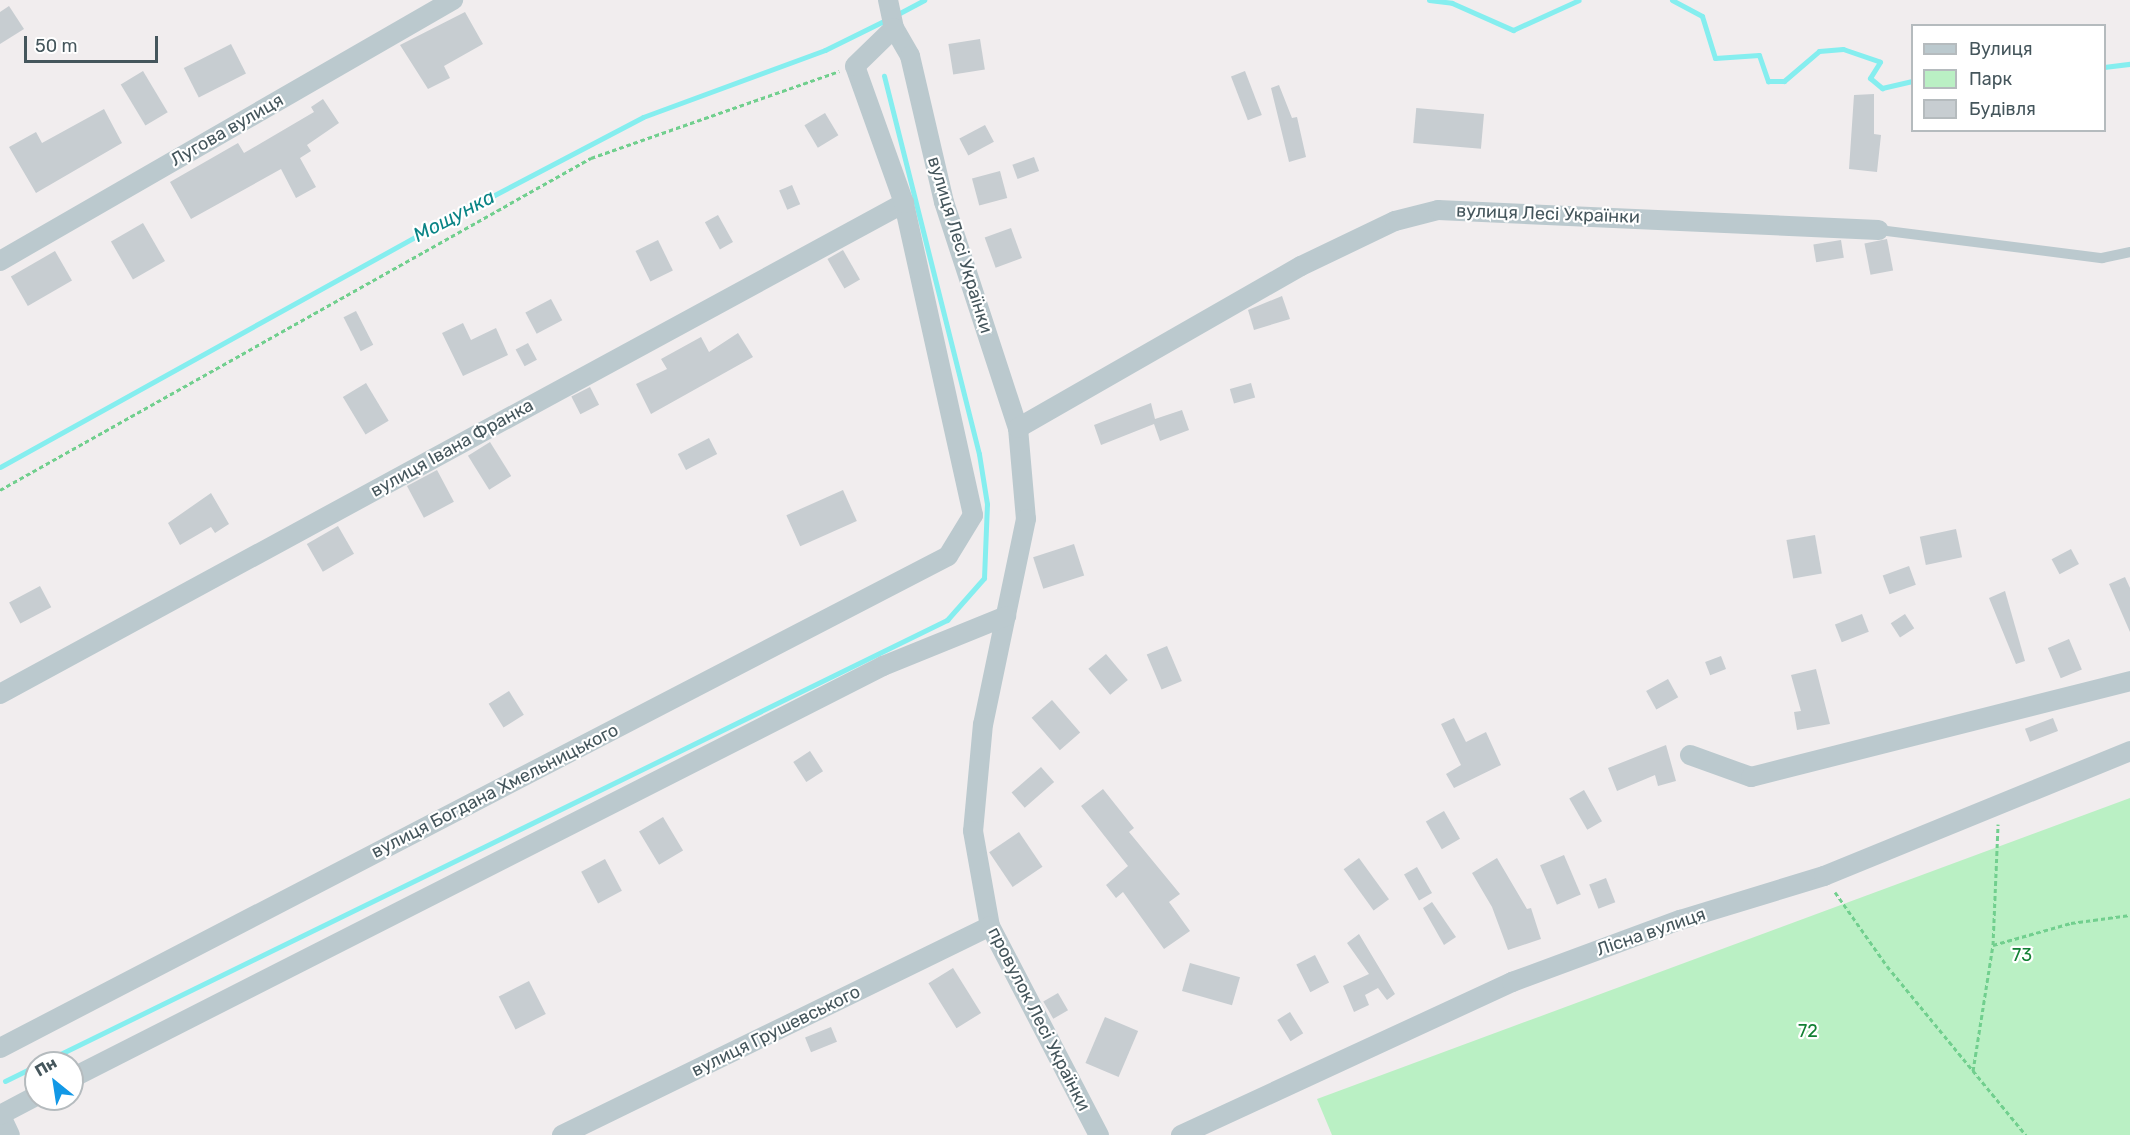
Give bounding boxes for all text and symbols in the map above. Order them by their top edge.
scale bar [27,24,160,62]
legend [1911,24,2106,132]
text: 50 m [35,35,78,57]
text: Вулиця [1969,38,2033,60]
text: Парк [1969,68,2012,90]
street label: Лугова вулиця [167,89,287,171]
text: Будівля [1969,98,2036,120]
street label: вулиця Лесі Українки [923,154,997,336]
water label: Мощунка [409,185,499,247]
street label: вулиця Лесі Українки [1456,200,1640,228]
street label: вулиця Івана Франка [367,394,537,502]
street label: вулиця Богдана Хмельницького [368,719,622,863]
street label: Лісна вулиця [1594,903,1708,961]
street label: провулок Лесі Українки [983,923,1095,1115]
park label: 73 [2012,944,2032,966]
street label: вулиця Грушевського [688,981,864,1081]
park label: 72 [1798,1020,1818,1042]
north arrow [24,1051,84,1111]
text: Пн [31,1053,60,1080]

